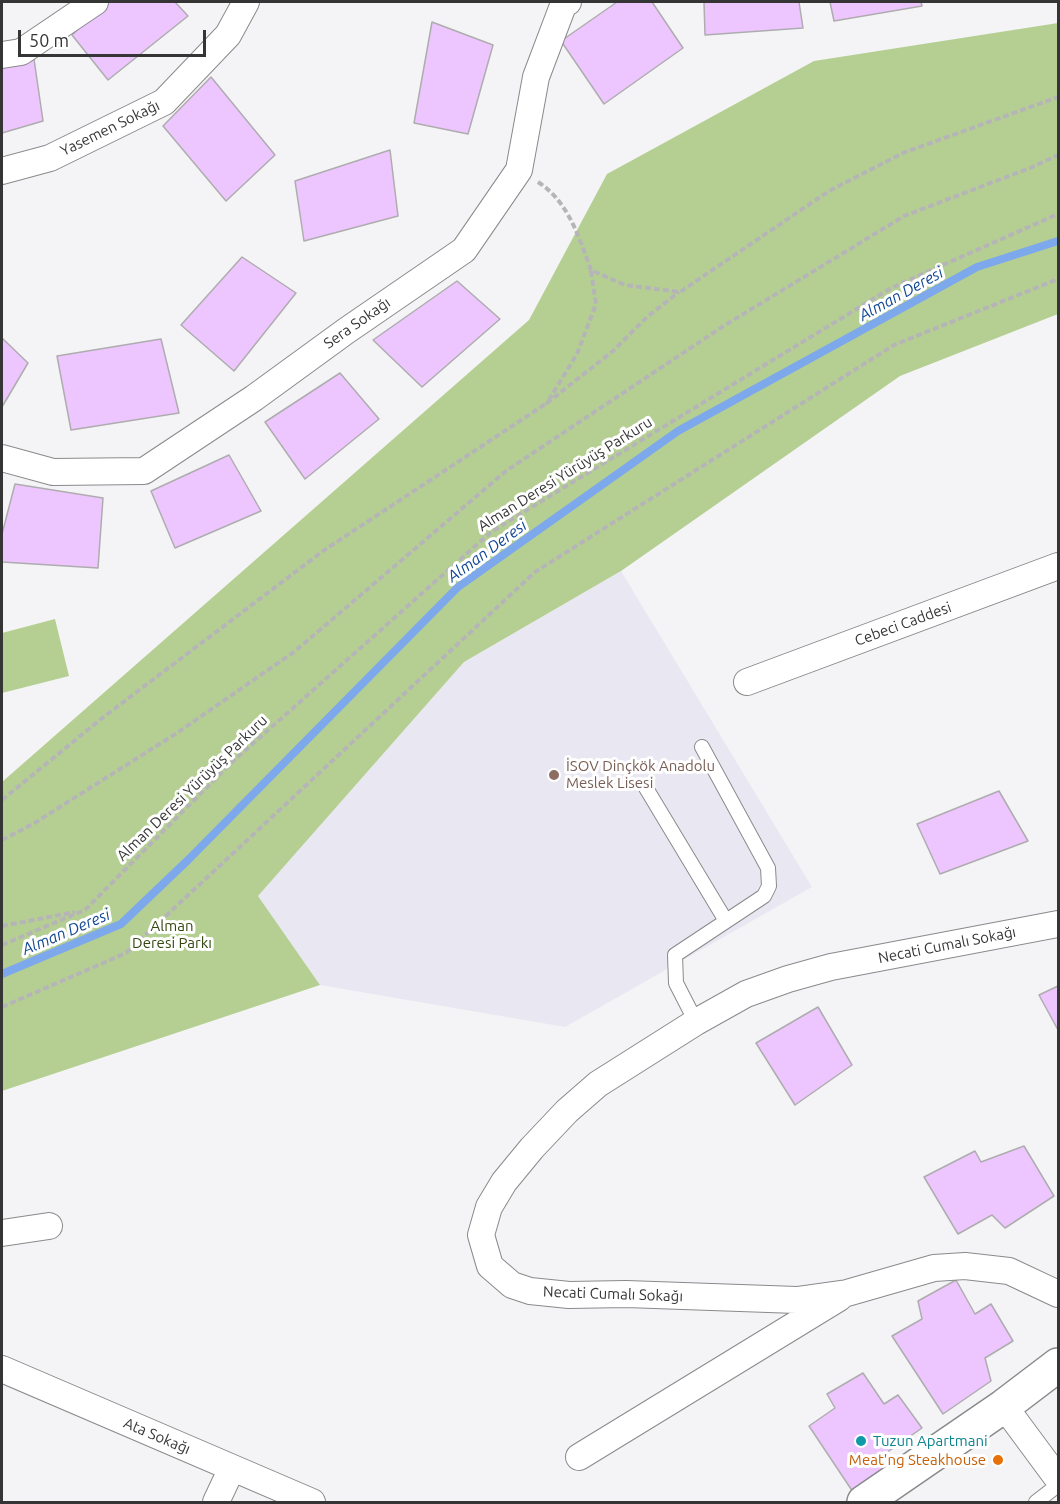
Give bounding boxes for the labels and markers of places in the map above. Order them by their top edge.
place label: İSOV Dinçkök Anadolu Meslek Lisesi [566,757,715,792]
marker: İSOV Dinçkök Anadolu Meslek Lisesi [547,768,561,782]
place label: Tuzun Apartmani [873,1432,988,1450]
marker: Tuzun Apartmani [854,1434,868,1448]
place label: Meat'ng Steakhouse [849,1451,986,1469]
marker: Meat'ng Steakhouse [991,1453,1005,1467]

